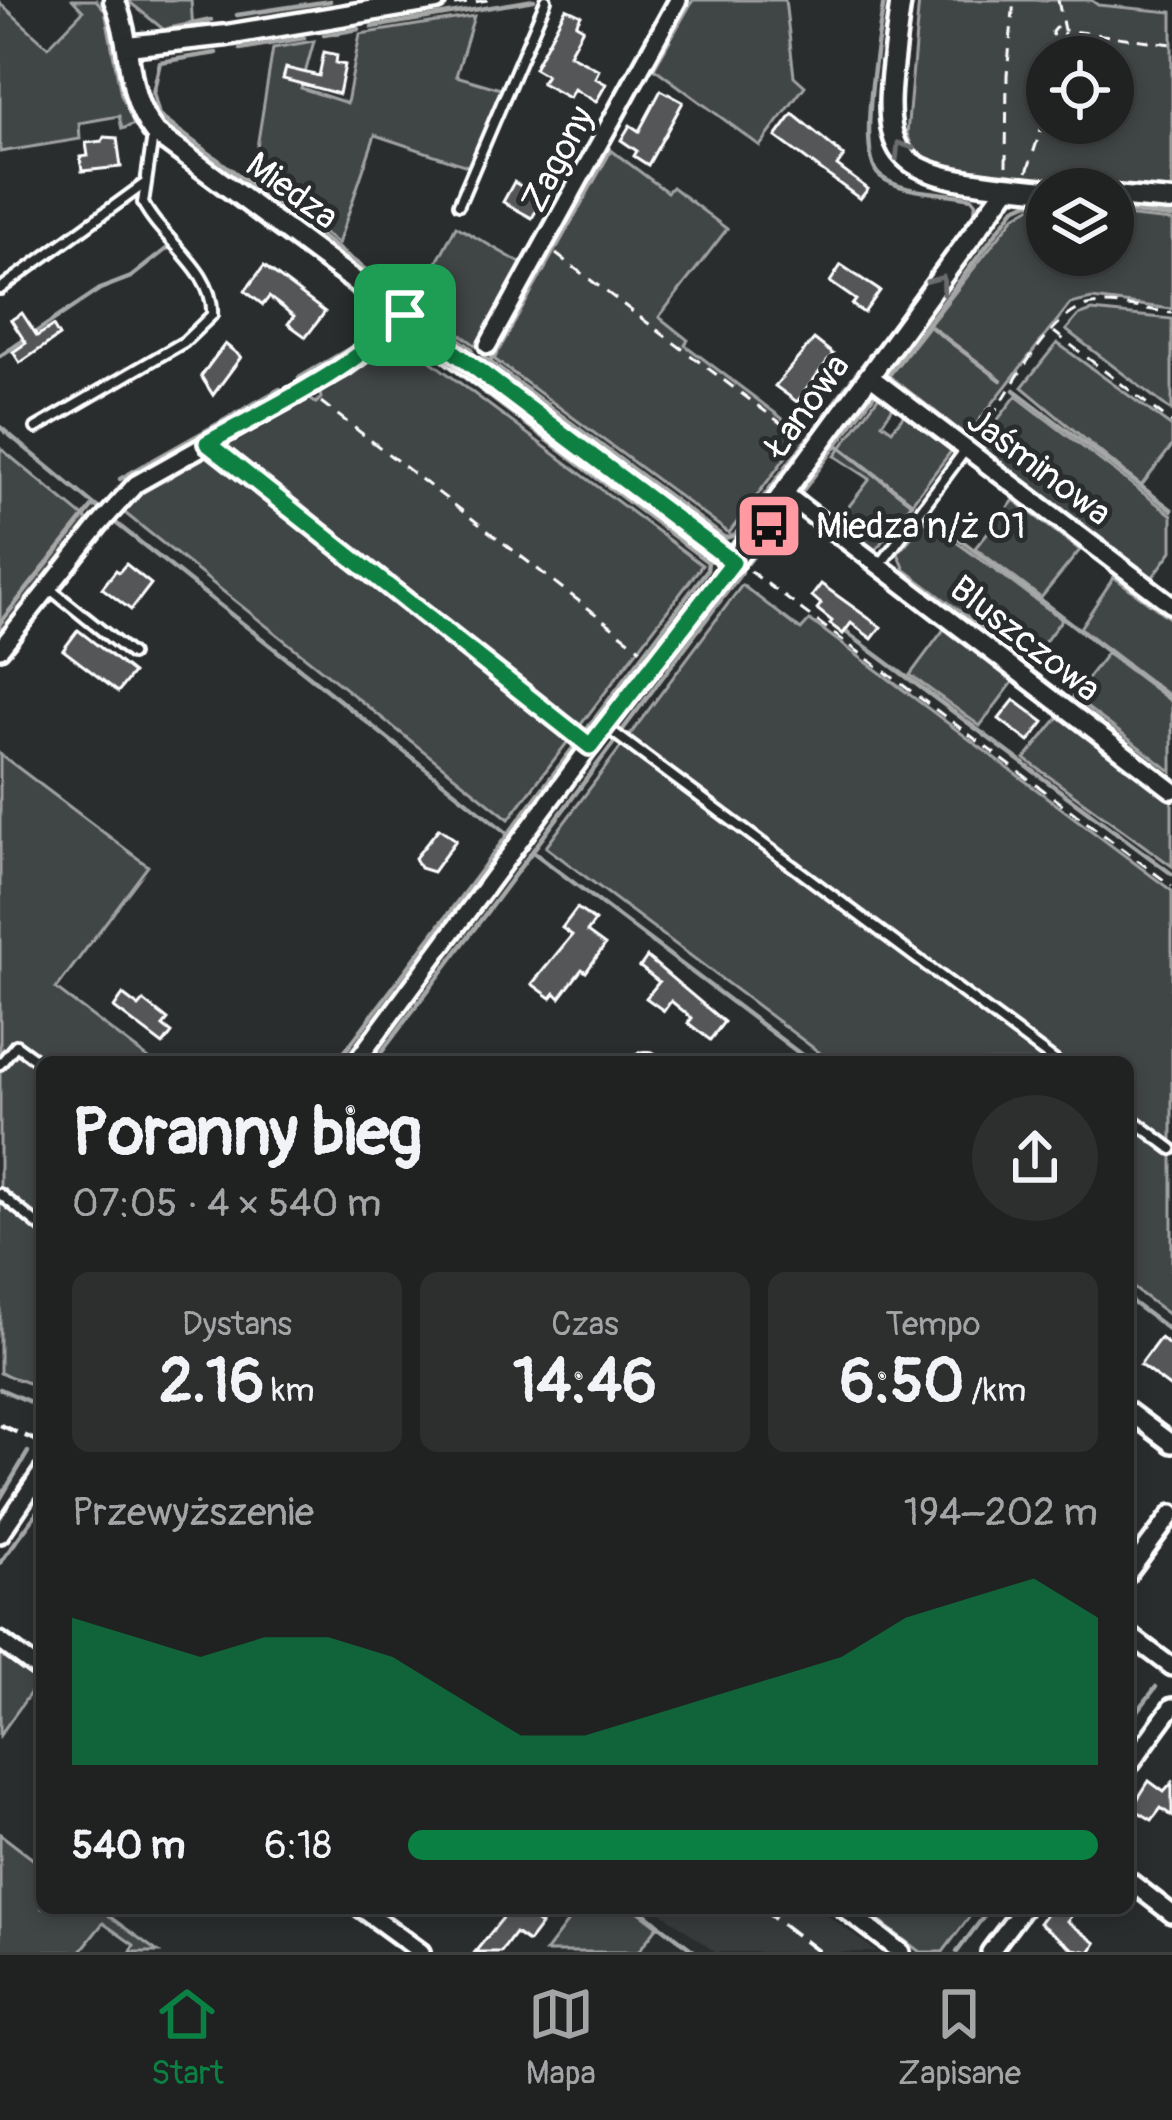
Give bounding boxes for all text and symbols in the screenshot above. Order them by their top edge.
map controls [1026,36,1134,276]
button: locate [1026,36,1134,144]
street label: Zagony [512,98,604,220]
one-way arrow [894,141,916,163]
street label: Miedza [237,142,347,240]
button: layers [1026,168,1134,276]
pin [354,264,456,366]
one-way arrow [924,275,946,296]
icon: arrive [372,282,438,348]
street label: Łanowa [753,345,860,468]
street label: Jaśminowa [958,398,1120,536]
bus stop icon: Miedza n/ż 01 [734,491,804,561]
place label: Miedza n/ż 01 [816,504,1026,549]
street label: Bluszczowa [941,566,1109,712]
text: Poranny bieg [72,1092,422,1175]
button: share [972,1095,1098,1221]
text: 07:05 · 4 × 540 m [72,1179,381,1228]
text: Dystans [182,1304,292,1345]
text: Czas [551,1304,619,1345]
text: Tempo [886,1304,980,1345]
text: 2.16 [159,1345,264,1420]
text: 14:46 [513,1345,657,1420]
text: 6:50 [840,1345,964,1420]
text: km [264,1370,315,1411]
text: /km [964,1370,1026,1411]
text: Przewyższenie [72,1488,314,1537]
text: 194–202 m [904,1488,1098,1537]
text: 540 m [72,1821,186,1870]
text: 6:18 [264,1821,332,1870]
tab: Start [151,1981,224,2094]
tab: Mapa [526,1981,596,2094]
tab: Zapisane [898,1981,1021,2094]

